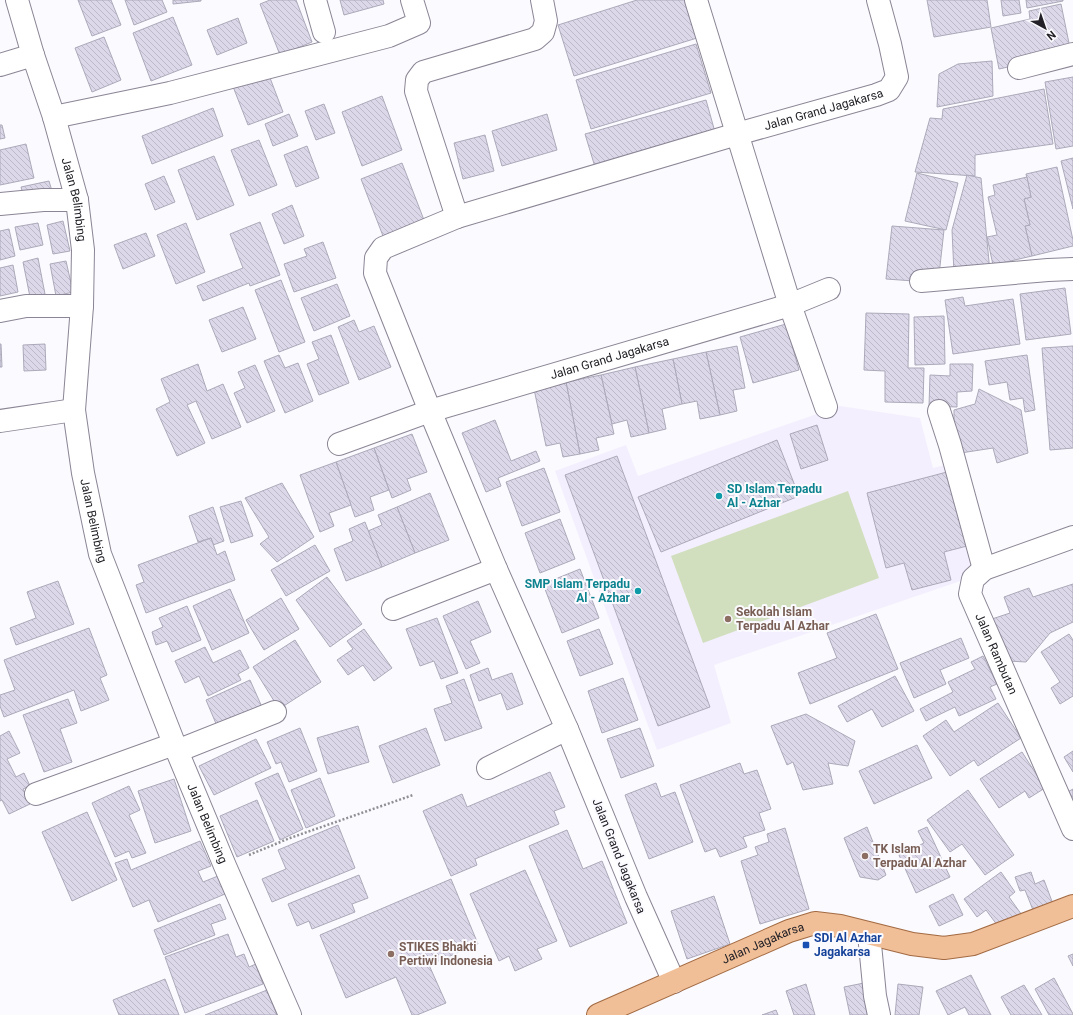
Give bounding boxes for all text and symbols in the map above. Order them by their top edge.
north arrow [1025,8,1065,48]
text: N [1044,28,1058,43]
street label: Jalan Grand Jagakarsa [762,86,885,133]
street label: Jalan Belimbing [59,156,89,242]
street label: Jalan Grand Jagakarsa [549,334,671,382]
street label: Jalan Belimbing [77,477,110,565]
place label: SD Islam Terpadu Al - Azhar [727,482,822,510]
marker: SD Islam Terpadu Al - Azhar [714,491,724,501]
place label: SMP Islam Terpadu Al - Azhar [525,577,631,605]
marker: SMP Islam Terpadu Al - Azhar [633,586,643,596]
place label: Sekolah Islam Terpadu Al Azhar [736,605,830,633]
street label: Jalan Rambutan [972,611,1020,697]
marker: Sekolah Islam Terpadu Al Azhar [723,614,733,624]
street label: Jalan Belimbing [184,781,230,866]
street label: Jalan Grand Jagakarsa [589,796,649,916]
place label: TK Islam Terpadu Al Azhar [873,842,967,870]
marker: TK Islam Terpadu Al Azhar [860,851,870,861]
street label: Jalan Jagakarsa [720,920,806,967]
place label: SDI Al Azhar Jagakarsa [814,931,882,959]
place label: STIKES Bhakti Pertiwi Indonesia [399,940,493,968]
marker: SDI Al Azhar Jagakarsa [801,940,811,950]
marker: STIKES Bhakti Pertiwi Indonesia [386,949,396,959]

